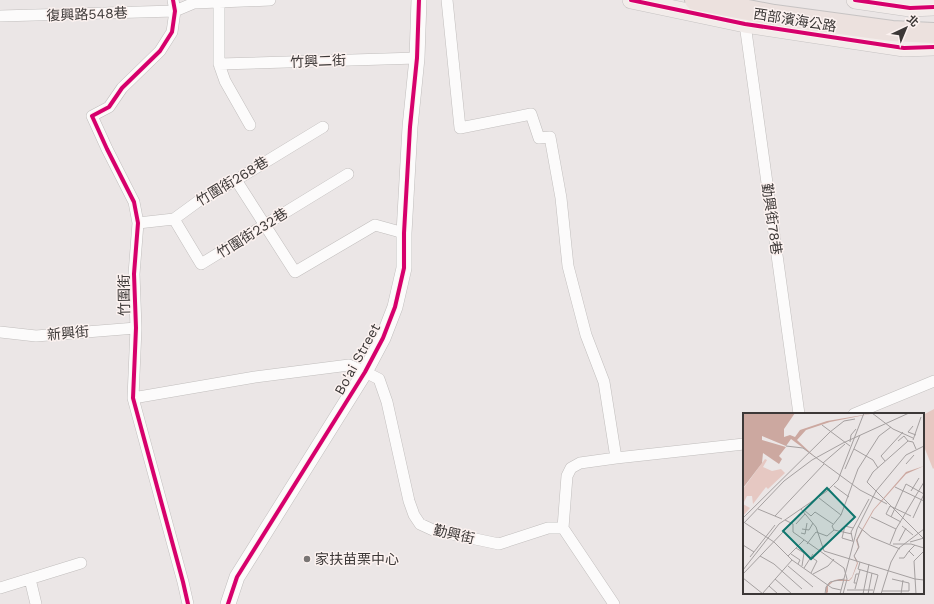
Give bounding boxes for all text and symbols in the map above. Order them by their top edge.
street label: 復興路548巷 [46,5,128,23]
street label: 西部濱海公路 [752,6,838,34]
north arrow [886,8,926,48]
text: 北 [904,13,921,30]
street label: 竹興二街 [290,52,346,70]
street label: 竹圍街268巷 [193,153,271,209]
street label: 勤興街78巷 [759,182,785,256]
street label: 竹圍街232巷 [214,205,290,261]
street label: 竹圍街 [116,274,132,316]
street label: Bo'ai Street [331,320,383,397]
street label: 新興街 [46,323,90,343]
inset map [743,413,924,594]
street label: 勤興街 [432,521,476,547]
place label: 家扶苗栗中心 [315,551,399,567]
marker: 家扶苗栗中心 [302,554,312,564]

